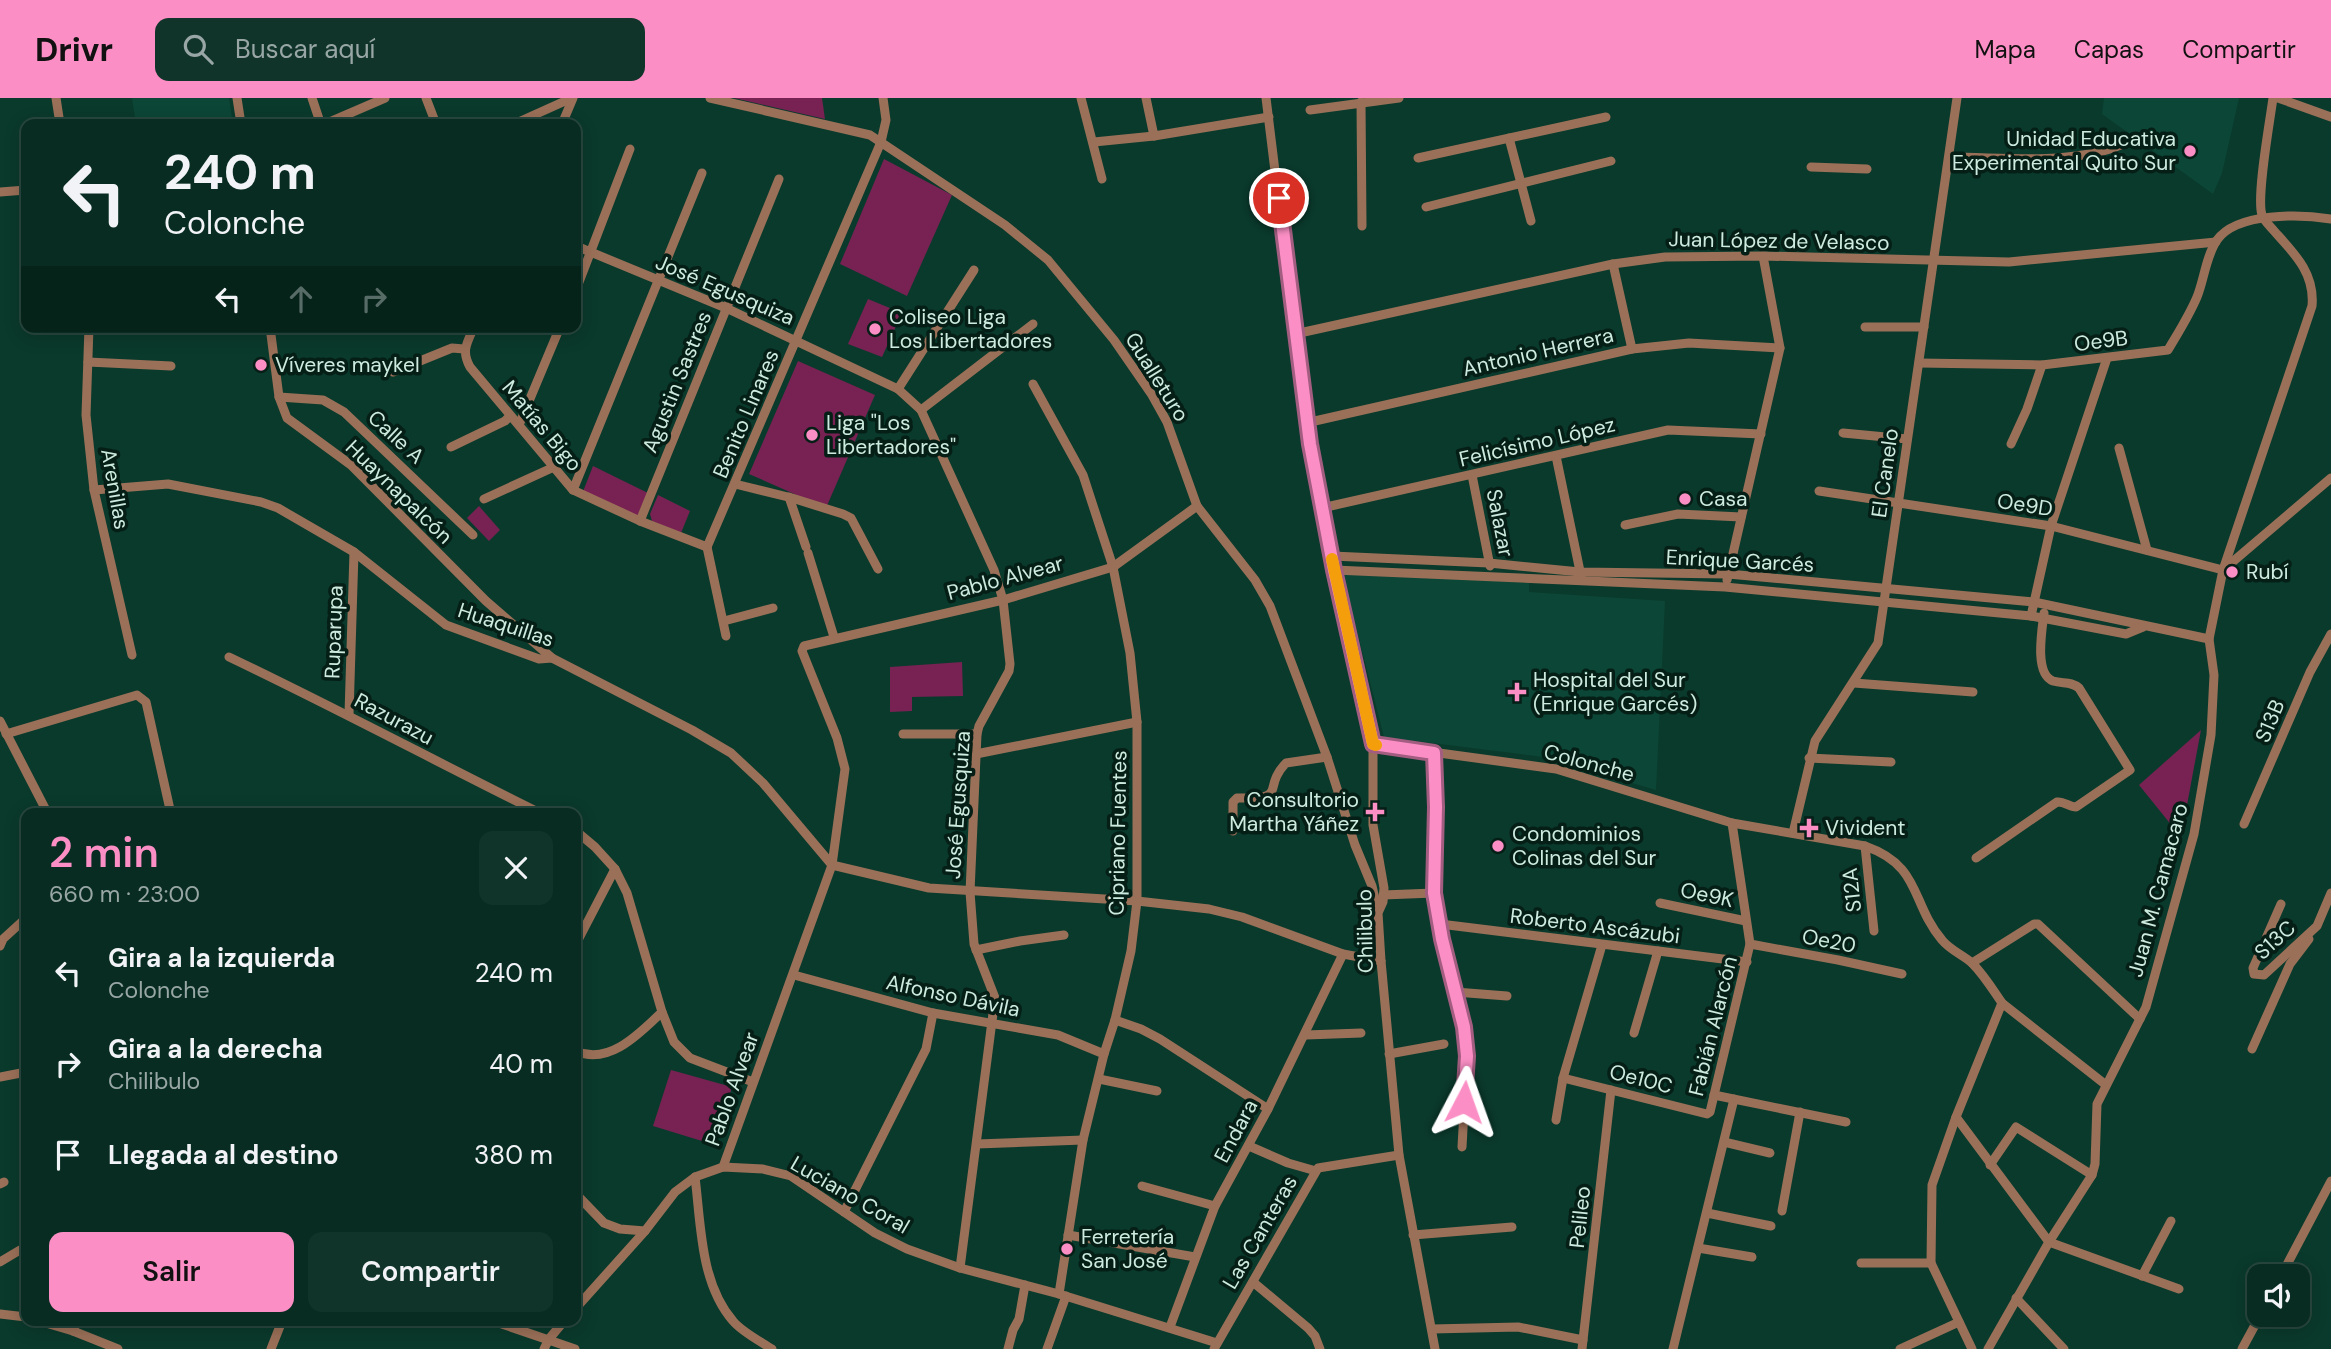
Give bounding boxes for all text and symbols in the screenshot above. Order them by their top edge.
search box [155,18,645,81]
text: Drivr [35,28,113,71]
icon: search [179,30,217,68]
text: Buscar aquí [235,32,375,66]
text: Mapa [1974,34,2036,65]
text: Capas [2074,34,2144,65]
text: Compartir [2182,34,2296,65]
place label: Unidad Educativa Experimental Quito Sur [1952,125,2176,177]
text: 240 m [164,140,316,204]
marker: Unidad Educativa Experimental Quito Sur [2182,143,2198,159]
icon: left [49,147,140,238]
pin [1249,168,1309,228]
icon: arrive [1260,179,1298,217]
text: Colonche [164,202,305,244]
street label: Juan López de Velasco [1668,225,1890,257]
street label: José Egusquiza [651,248,799,332]
icon: left [209,280,247,318]
icon: ahead [282,280,320,318]
icon: right [355,280,393,318]
place label: Coliseo Liga Los Libertadores [889,303,1052,355]
street label: Agustin Sastres [636,307,718,457]
marker: Coliseo Liga Los Libertadores [867,321,883,337]
street label: Antonio Herrera [1460,321,1616,383]
street label: Oe9B [2072,324,2130,358]
street label: Gualleturo [1119,327,1195,427]
street label: Benito Linares [706,345,786,483]
place label: Víveres maykel [275,351,420,379]
marker: Víveres maykel [253,357,269,373]
street label: Matías Bigo [496,375,588,477]
street label: Calle A [362,404,430,470]
place label: Liga "Los Libertadores" [826,409,956,461]
street label: Felicísimo López [1456,410,1618,474]
marker: Liga "Los Libertadores" [804,427,820,443]
street label: El Canelo [1865,427,1905,519]
street label: Huaynapalcón [340,434,458,550]
street label: Arenillas [94,446,136,532]
place label: Casa [1699,485,1747,513]
street label: Salazar [1480,487,1520,560]
street label: Oe9D [1995,487,2055,523]
marker: Casa [1677,491,1693,507]
street label: Enrique Garcés [1665,543,1815,579]
street label: Pablo Alvear [944,549,1066,607]
place label: Rubí [2246,558,2289,586]
marker: Rubí [2224,564,2240,580]
street label: Ruparupa [318,585,350,679]
street label: Huaquillas [454,596,558,654]
place label: Hospital del Sur (Enrique Garcés) [1533,666,1697,718]
marker: Hospital del Sur (Enrique Garcés) [1507,682,1527,702]
street label: Razurazu [349,686,439,752]
street label: S13B [2249,695,2291,747]
street label: José Egusquiza [939,730,977,880]
street label: Colonche [1541,737,1637,789]
street label: Cipriano Fuentes [1103,750,1133,916]
place label: Consultorio Martha Yáñez [1229,786,1359,838]
street label: Juan M. Camacaro [2121,800,2195,980]
marker: Consultorio Martha Yáñez [1365,802,1385,822]
place label: Vivident [1825,814,1906,842]
marker: Vivident [1799,818,1819,838]
place label: Condominios Colinas del Sur [1512,820,1656,872]
text: 2 min [49,825,159,880]
button: close [479,831,553,905]
marker: Condominios Colinas del Sur [1490,838,1506,854]
street label: S12A [1836,866,1868,914]
street label: Oe9K [1678,876,1736,914]
text: 660 m · 23:00 [49,879,200,909]
street label: Chilibulo [1350,889,1380,973]
street label: Roberto Ascázubi [1508,902,1682,950]
street label: S13C [2248,914,2302,966]
street label: Oe20 [1800,922,1858,960]
text: Gira a la izquierda [108,941,335,975]
street label: Fabián Alarcón [1682,953,1744,1099]
icon: left [49,954,87,992]
text: 240 m [475,956,553,990]
street label: Alfonso Dávila [884,968,1022,1024]
text: Colonche [108,975,210,1005]
street label: Pablo Alvear [698,1028,766,1150]
text: Gira a la derecha [108,1032,323,1066]
icon: right [49,1045,87,1083]
text: 40 m [489,1047,553,1081]
street label: Oe10C [1606,1058,1676,1100]
position arrow [1427,1065,1501,1139]
text: Chilibulo [108,1066,200,1096]
street label: Endara [1208,1095,1264,1167]
icon: arrive [49,1136,87,1174]
text: Llegada al destino [108,1138,339,1172]
text: 380 m [474,1138,553,1172]
street label: Luciano Coral [785,1150,915,1240]
street label: Las Canteras [1216,1170,1304,1294]
street label: Pelileo [1563,1185,1597,1249]
place label: Ferretería San José [1081,1223,1174,1275]
button: Salir [49,1232,294,1312]
button: Compartir [308,1232,553,1312]
marker: Ferretería San José [1059,1241,1075,1257]
map controls [2247,1264,2310,1327]
button: sound [2247,1264,2310,1327]

